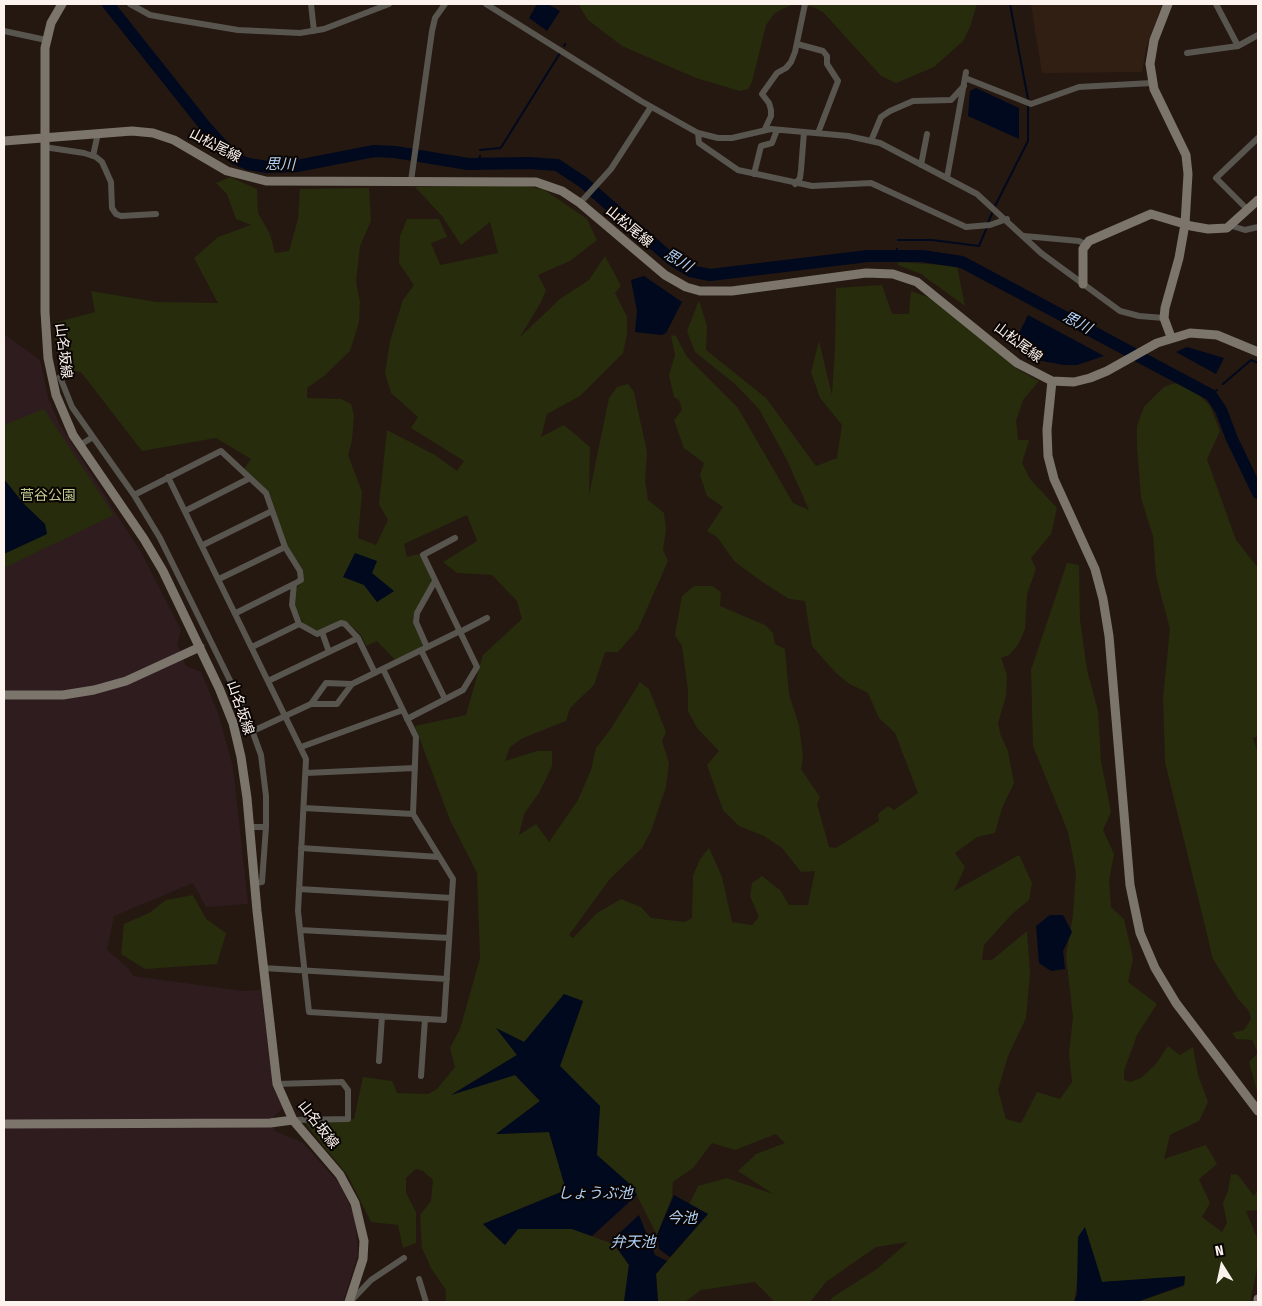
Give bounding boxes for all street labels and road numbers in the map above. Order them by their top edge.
street label: 山松尾線 [186,125,244,167]
street label: 山松尾線 [602,203,656,251]
street label: 山松尾線 [991,319,1045,367]
street label: 山名坂線 [51,322,75,380]
street label: 山名坂線 [223,679,257,737]
street label: 山名坂線 [294,1098,342,1152]

